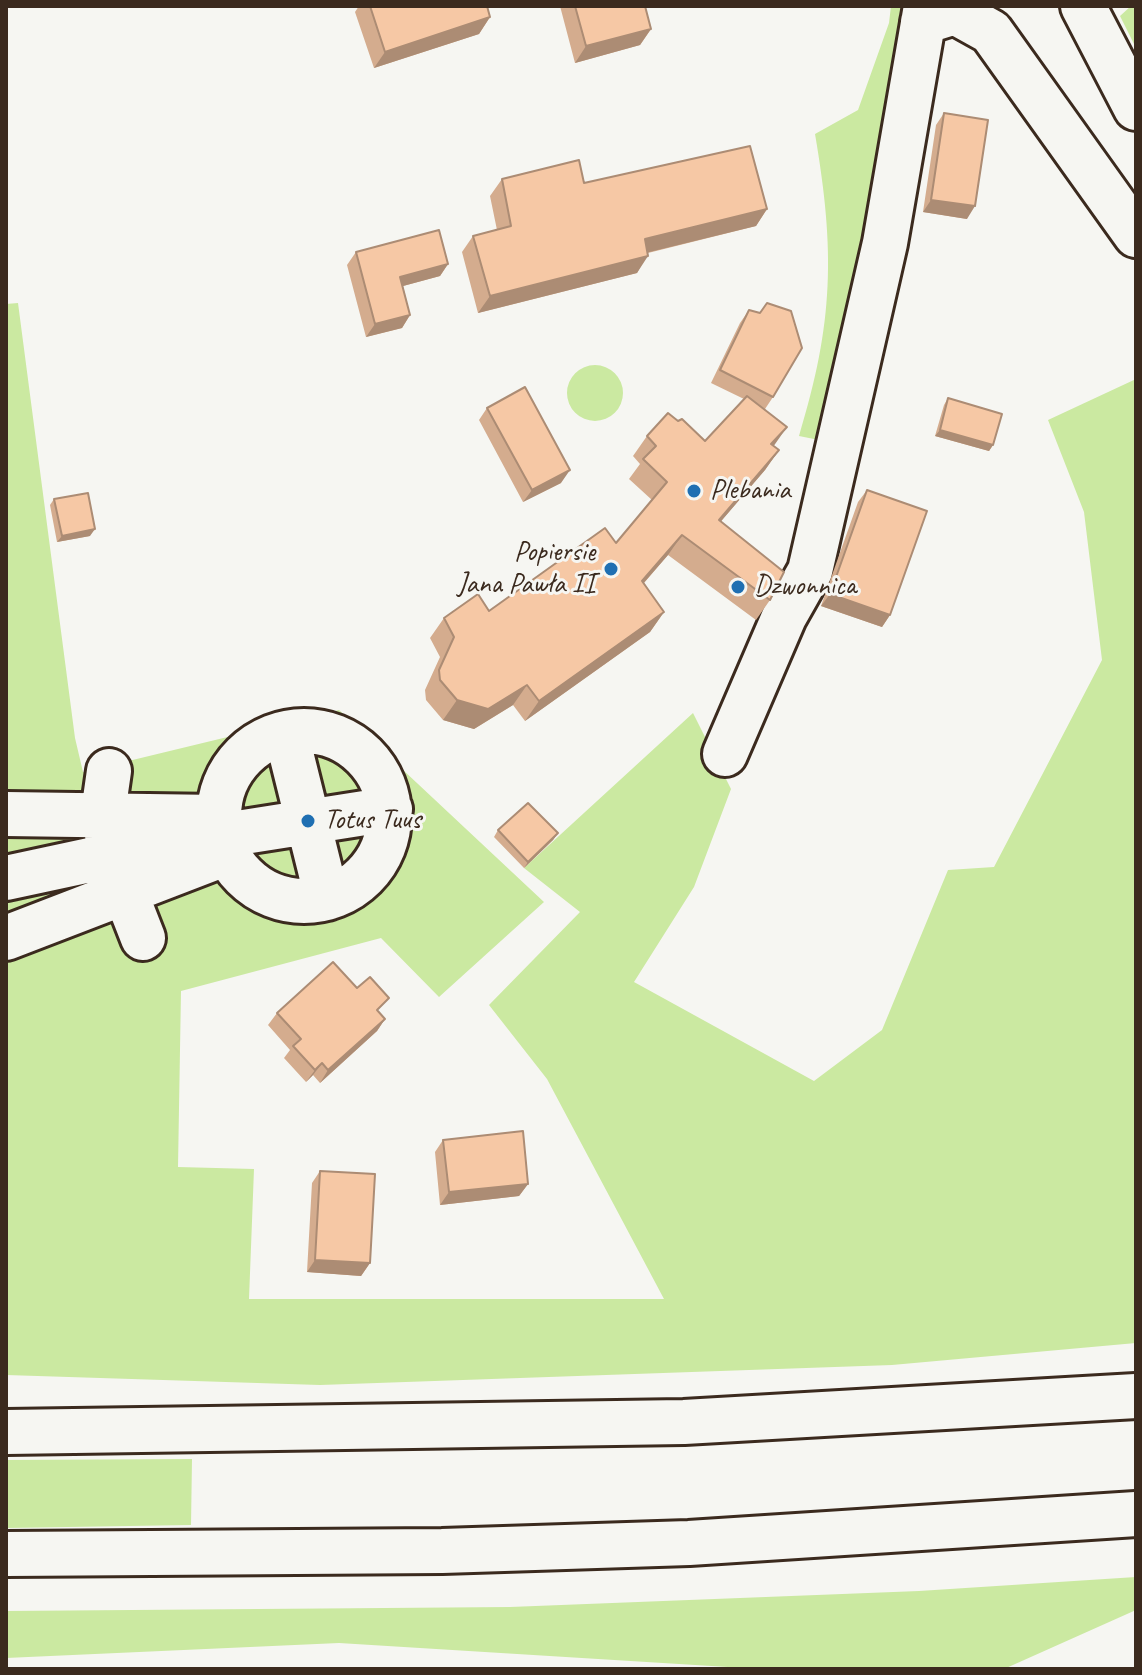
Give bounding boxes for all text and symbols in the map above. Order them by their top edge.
place label: Plebania [710,474,791,508]
marker: Plebania [685,482,703,500]
place label: Popiersie Jana Pawła II [457,536,595,602]
marker: Popiersie Jana Pawła II [602,560,620,578]
place label: Dzwonnica [754,570,856,604]
marker: Dzwonnica [729,578,747,596]
place label: Totus Tuus [324,804,421,838]
marker: Totus Tuus [299,812,317,830]

